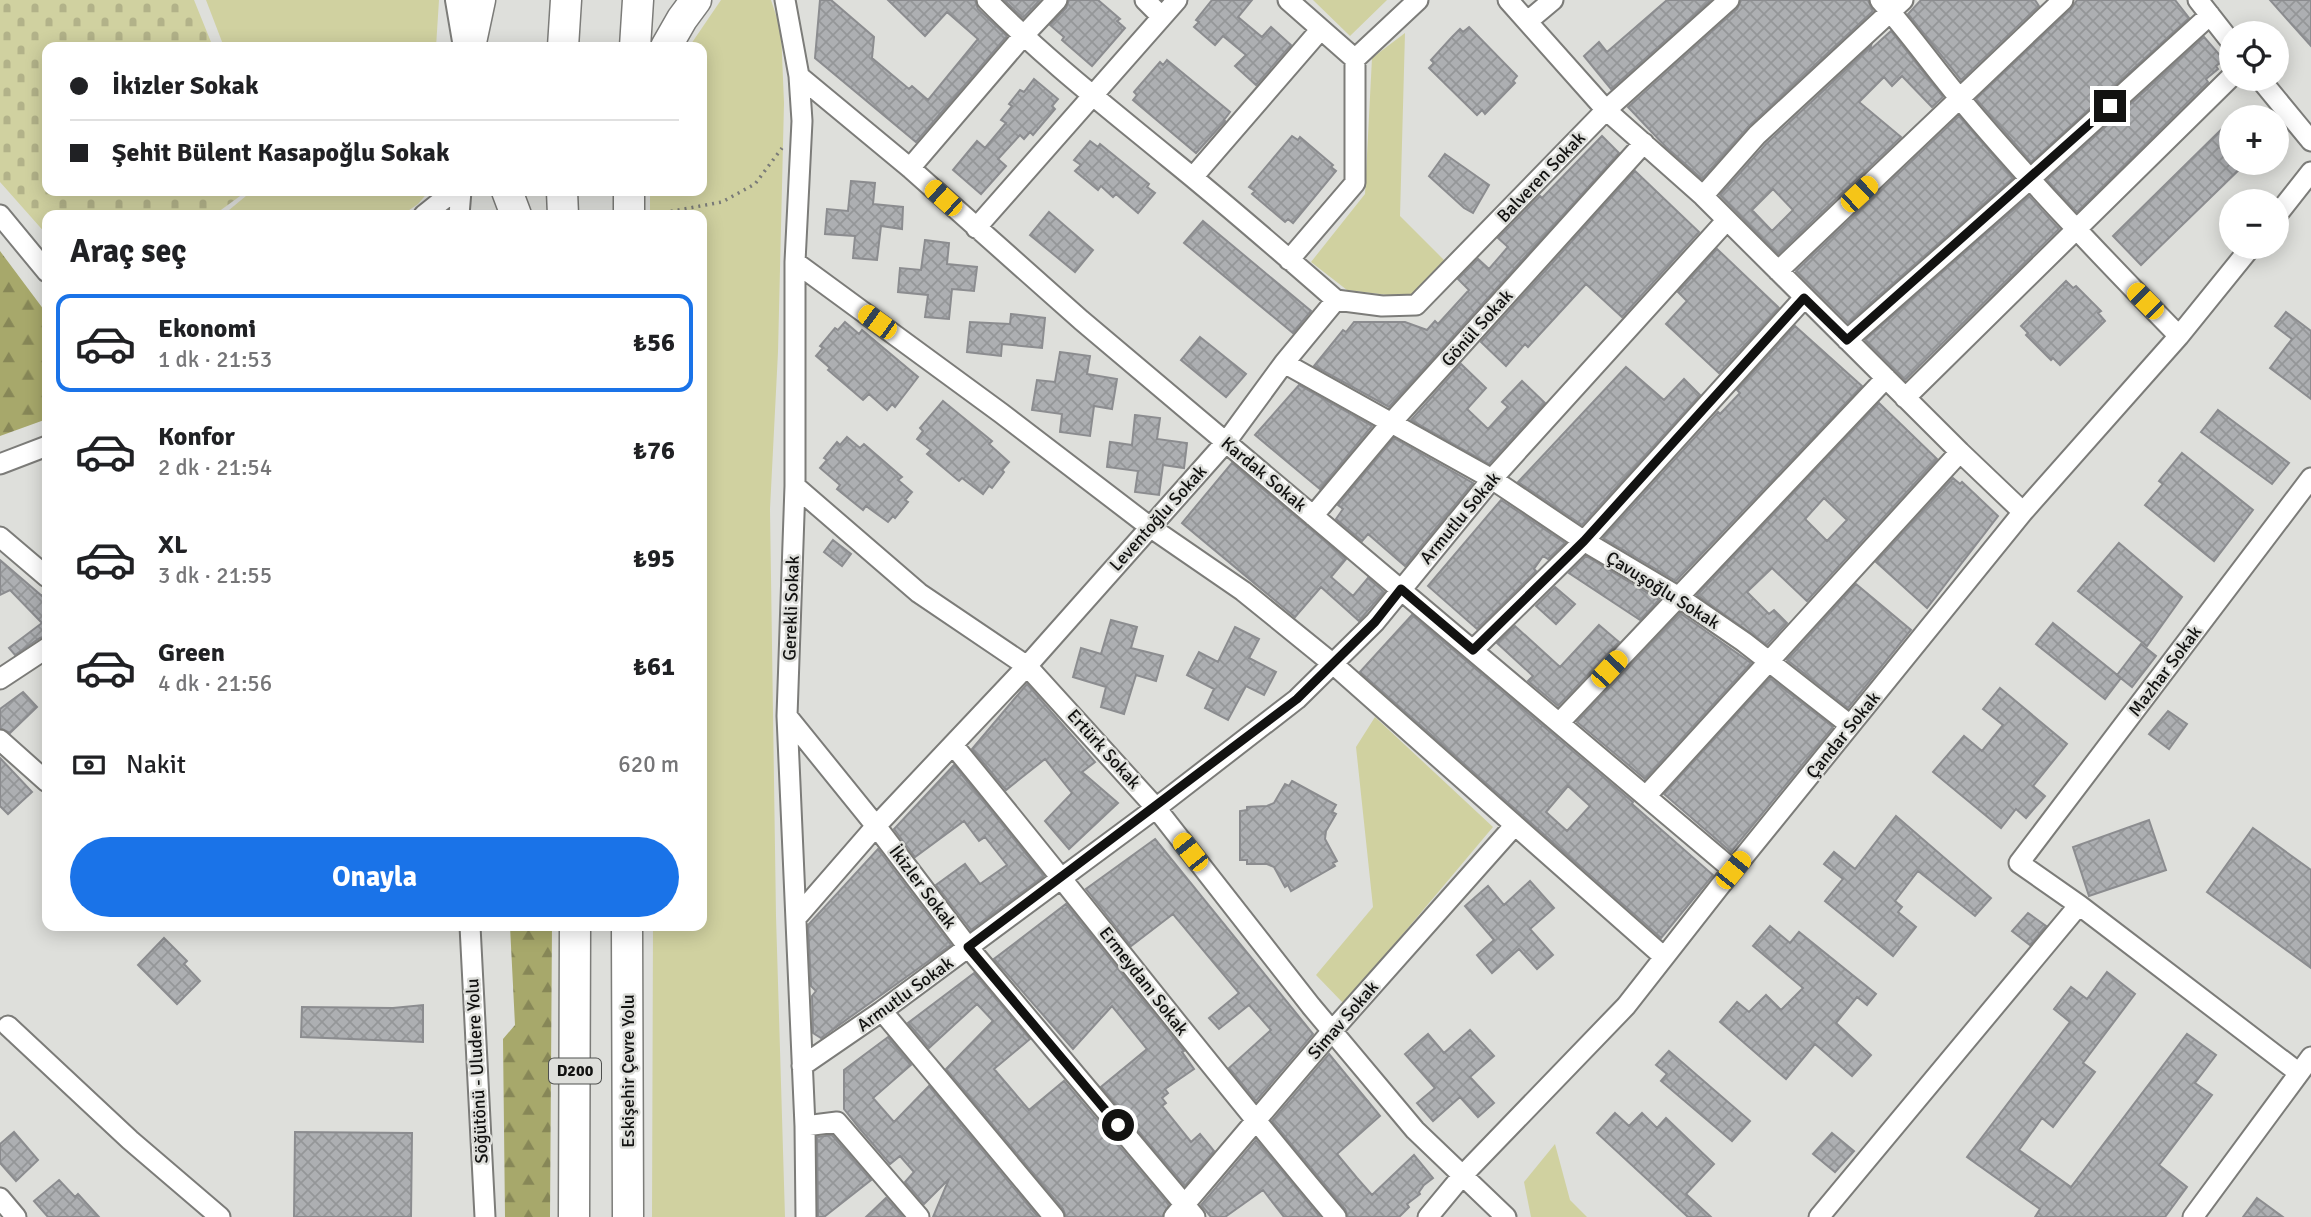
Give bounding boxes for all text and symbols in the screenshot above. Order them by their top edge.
map controls [2219,21,2289,259]
button: locate [2219,21,2289,91]
text: İkizler Sokak [112,70,259,102]
route end [2094,90,2126,122]
button: + [2219,105,2289,175]
street label: Balveren Sokak [1492,127,1590,227]
text: Şehit Bülent Kasapoğlu Sokak [112,137,450,169]
car [1837,172,1882,216]
car [921,176,966,220]
button: − [2219,189,2289,259]
text: Araç seç [70,232,187,271]
car [2123,279,2168,323]
street label: Gönül Sokak [1437,285,1517,371]
car [854,301,901,343]
icon: car [74,312,137,375]
text: Ekonomi [158,313,256,345]
text: ₺56 [633,327,675,359]
text: 1 dk · 21:53 [158,345,272,374]
icon: car [74,420,137,483]
text: Konfor [158,421,235,453]
street label: Kardak Sokak [1217,432,1311,516]
text: ₺76 [633,435,675,467]
text: 2 dk · 21:54 [158,453,272,482]
street label: Leventoğlu Sokak [1105,461,1211,575]
street label: Armutlu Sokak [1415,467,1505,569]
icon: car [74,528,137,591]
text: XL [158,529,188,561]
text: ₺95 [633,543,675,575]
street label: Çavuşoğlu Sokak [1602,546,1724,634]
street label: Gerekli Sokak [778,555,804,661]
text: 3 dk · 21:55 [158,561,272,590]
street label: Mazhar Sokak [2124,621,2206,721]
icon: car [74,636,137,699]
text: Green [158,637,225,669]
car [1587,646,1632,692]
text: ₺61 [633,651,675,683]
text: 4 dk · 21:56 [158,669,272,698]
street label: Çandar Sokak [1801,687,1885,783]
street label: Ertürk Sokak [1063,705,1145,793]
icon: cash [70,746,108,784]
text: Nakit [126,749,186,781]
text: 620 m [618,750,679,779]
car [1169,829,1212,875]
button: Onayla [70,837,679,917]
street label: İkizler Sokak [885,841,961,933]
car [1712,847,1755,893]
street label: Ermeydanı Sokak [1095,922,1193,1040]
street label: Armutlu Sokak [853,952,957,1036]
street label: Simav Sokak [1303,976,1383,1064]
street label: Söğütönü - Uludere Yolu [461,978,493,1164]
street label: Eskişehir Çevre Yolu [617,994,639,1148]
road number: D200 [549,1058,601,1084]
route start [1102,1109,1134,1141]

